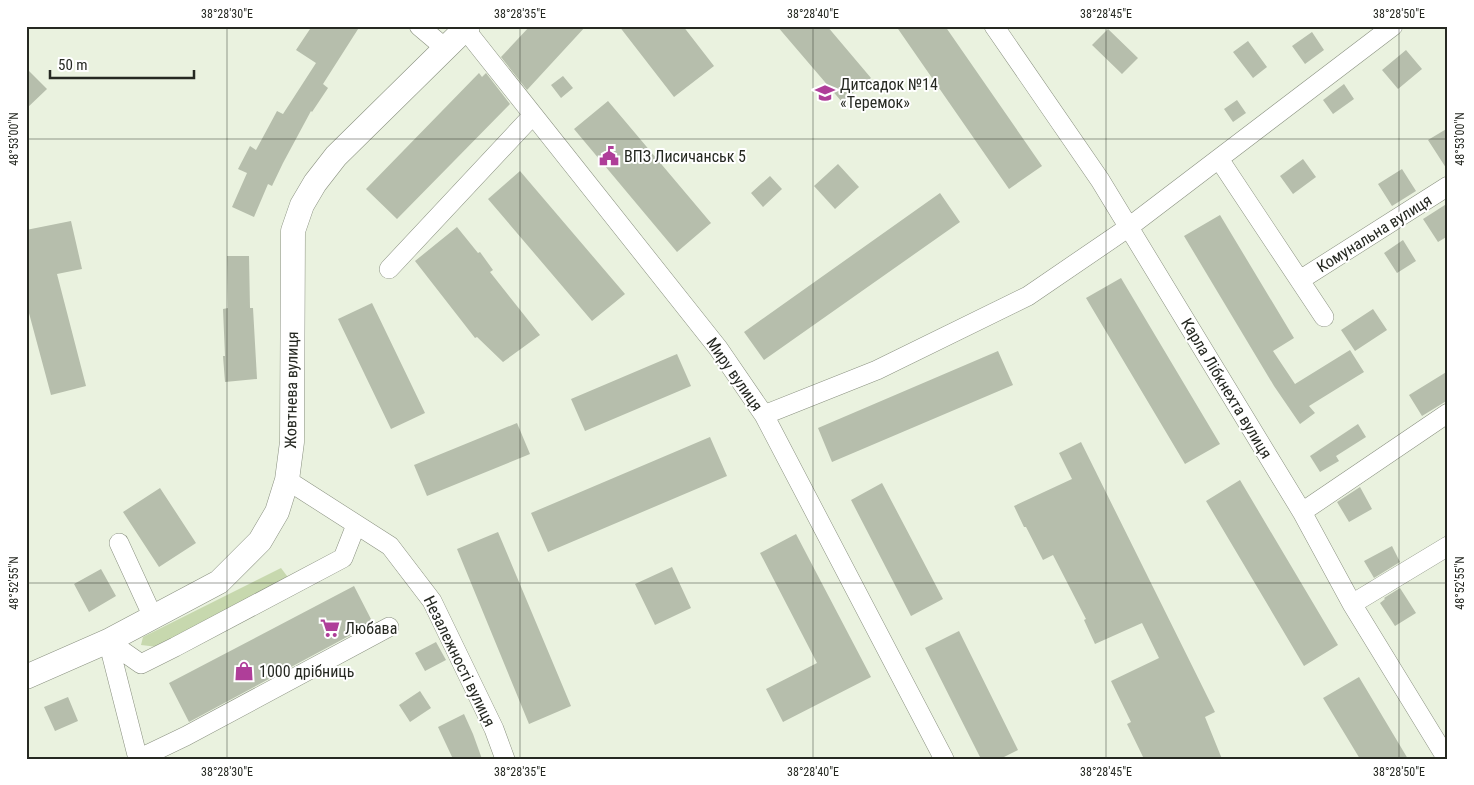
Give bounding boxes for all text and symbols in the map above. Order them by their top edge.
text: 38°28'30"E [201,7,253,21]
text: 38°28'35"E [494,7,546,21]
text: 38°28'40"E [787,7,839,21]
text: 38°28'45"E [1080,7,1132,21]
text: 38°28'50"E [1373,7,1425,21]
scale bar [50,48,194,80]
text: 50 m [58,56,88,74]
place label: Дитсадок №14 «Теремок» [840,75,938,112]
school or university icon: Дитсадок №14 «Теремок» [814,82,836,104]
text: 48°53'00"N [7,112,21,166]
text: 48°53'00"N [1453,112,1467,166]
public building icon: ВПЗ Лисичанськ 5 [598,145,620,167]
place label: ВПЗ Лисичанськ 5 [624,147,746,166]
street label: Комунальна вулиця [1313,190,1435,276]
street label: Карла Лібкнехта вулиця [1177,315,1276,462]
street label: Жовтнева вулиця [281,331,302,449]
street label: Миру вулиця [702,334,767,415]
text: 48°52'55"N [7,556,21,610]
text: 48°52'55"N [1453,556,1467,610]
street label: Незалежності вулиця [420,593,499,730]
supermarket icon: Любава [319,617,341,639]
place label: Любава [345,619,397,638]
shop icon: 1000 дрібниць [233,660,255,682]
place label: 1000 дрібниць [259,662,354,681]
text: 38°28'30"E [201,765,253,779]
text: 38°28'35"E [494,765,546,779]
text: 38°28'40"E [787,765,839,779]
text: 38°28'45"E [1080,765,1132,779]
text: 38°28'50"E [1373,765,1425,779]

